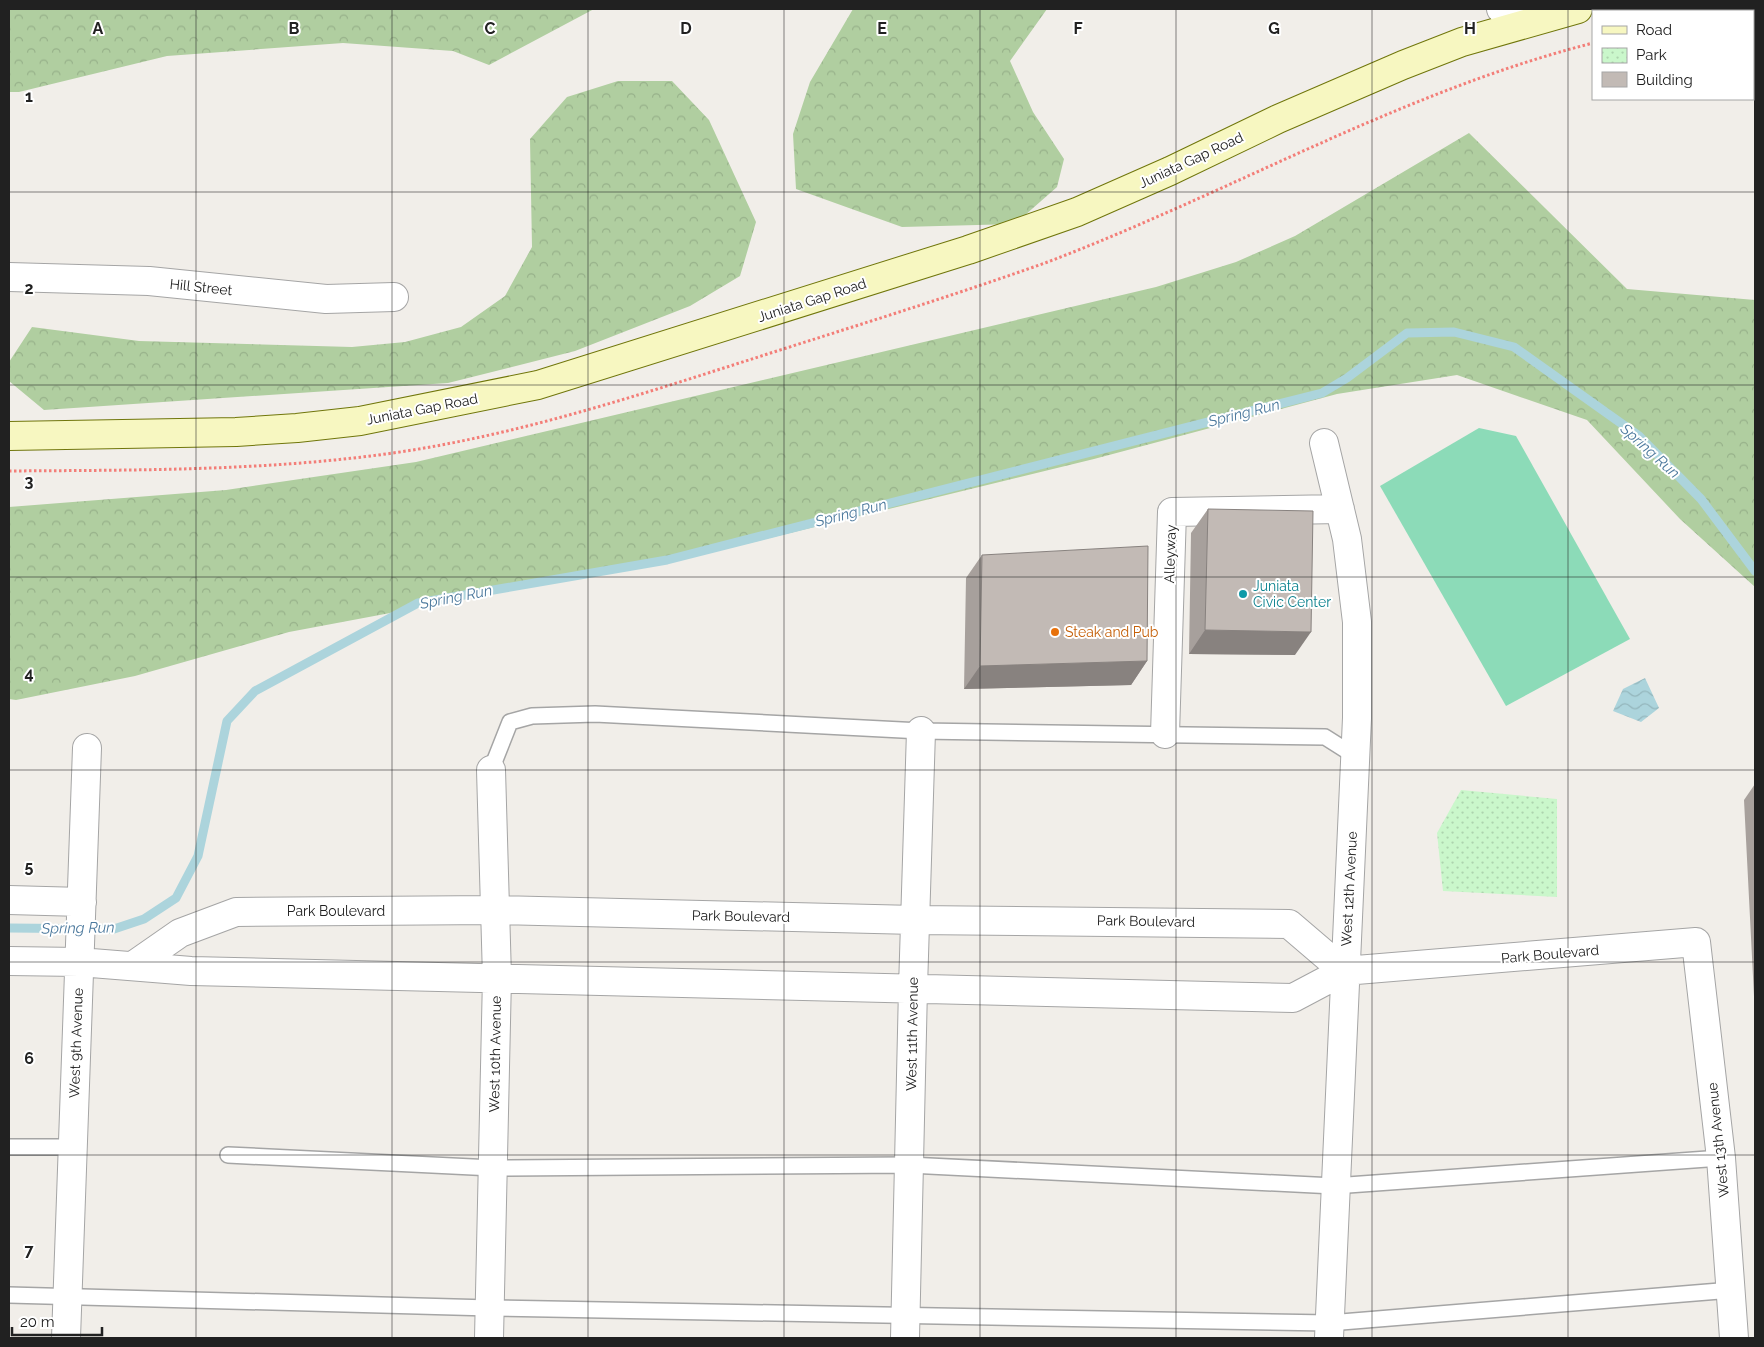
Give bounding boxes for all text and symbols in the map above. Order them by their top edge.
legend [1592,10,1754,100]
text: A [93,19,104,38]
text: B [289,19,300,38]
text: C [485,19,496,38]
text: D [680,19,692,38]
text: E [877,19,887,38]
text: F [1073,19,1083,38]
text: G [1268,19,1280,38]
text: H [1464,19,1476,38]
text: Road [1636,21,1672,39]
text: Park [1636,46,1667,64]
text: Building [1636,71,1693,89]
text: 1 [25,87,33,106]
street label: Juniata Gap Road [1136,129,1246,191]
street label: Juniata Gap Road [756,275,868,325]
street label: Hill Street [169,276,233,298]
text: 2 [24,279,34,298]
street label: Juniata Gap Road [365,390,479,428]
water label: Spring Run [1205,395,1282,431]
water label: Spring Run [1616,419,1683,482]
text: 3 [25,472,34,491]
water label: Spring Run [812,495,889,531]
street label: Alleyway [1161,524,1179,584]
place label: Juniata Civic Center [1253,578,1331,610]
water label: Spring Run [417,581,494,613]
marker: Juniata Civic Center [1237,588,1249,600]
place label: Steak and Pub [1065,624,1159,640]
marker: Steak and Pub [1049,626,1061,638]
text: 4 [24,664,34,683]
street label: West 12th Avenue [1338,831,1360,947]
text: 5 [25,857,34,876]
street label: Park Boulevard [287,903,385,919]
street label: Park Boulevard [692,907,790,925]
street label: Park Boulevard [1097,912,1195,930]
water label: Spring Run [40,918,115,938]
street label: Park Boulevard [1500,942,1600,966]
street label: West 11th Avenue [903,977,921,1091]
street label: West 9th Avenue [66,988,86,1098]
street label: West 10th Avenue [486,996,504,1112]
text: 6 [24,1049,34,1068]
street label: West 13th Avenue [1704,1082,1732,1198]
text: 7 [25,1241,34,1260]
scale bar [12,1304,102,1336]
text: 20 m [20,1313,55,1331]

